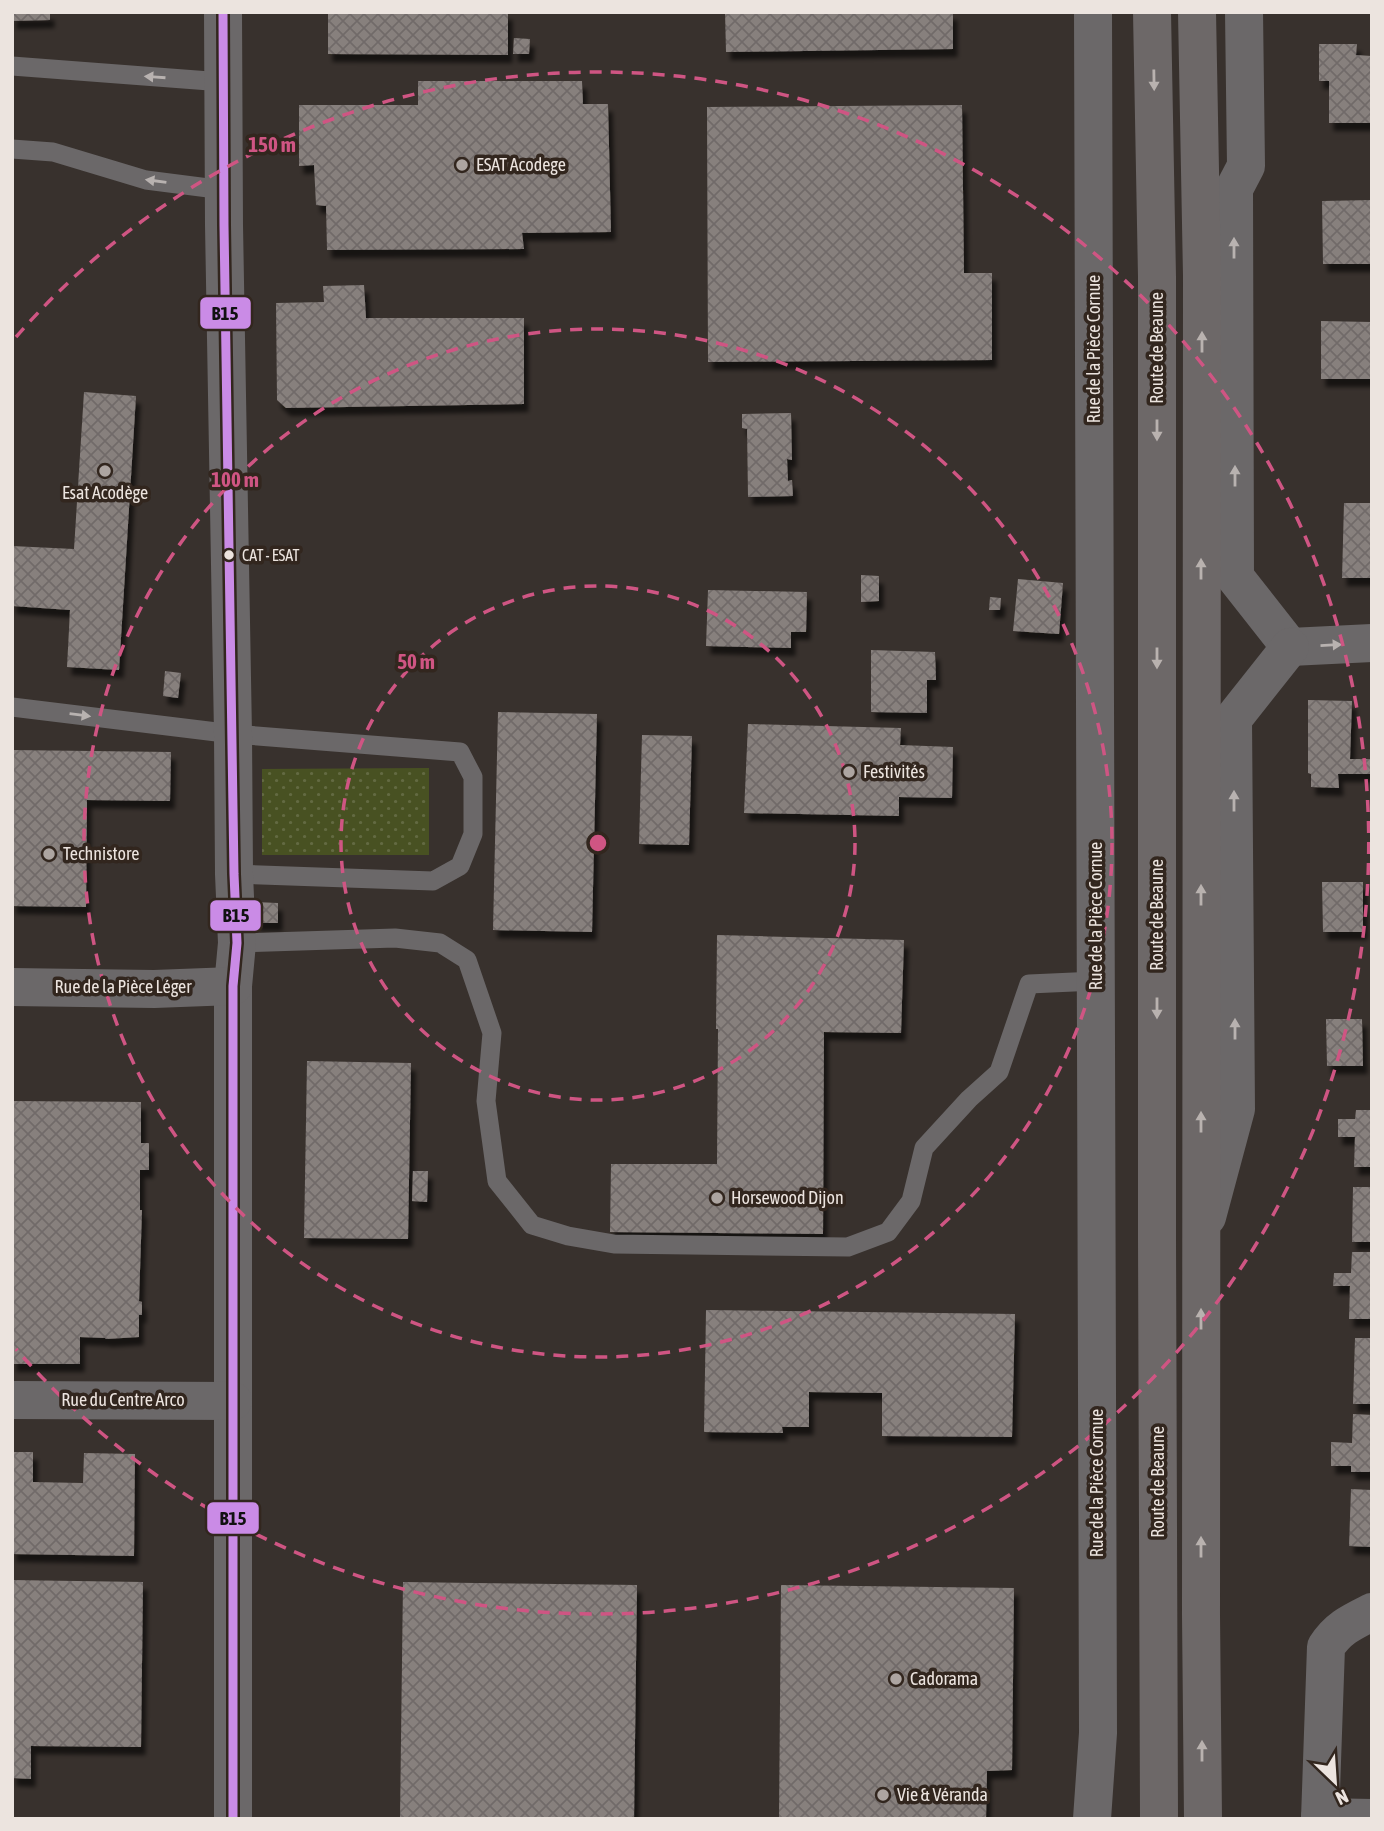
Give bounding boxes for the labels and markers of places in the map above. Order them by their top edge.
place label: ESAT Acodege [476,154,566,175]
marker: ESAT Acodege [454,157,470,173]
marker: Esat Acodège [97,463,113,479]
place label: Esat Acodège [62,482,148,503]
place label: CAT - ESAT [242,546,300,564]
marker: CAT - ESAT [222,548,236,562]
place label: Festivités [863,761,925,782]
marker: Festivités [841,764,857,780]
centre of rings [586,831,610,855]
place label: Technistore [63,843,139,864]
marker: Technistore [41,846,57,862]
place label: Horsewood Dijon [731,1187,844,1208]
marker: Horsewood Dijon [709,1190,725,1206]
place label: Cadorama [910,1668,978,1689]
marker: Cadorama [888,1671,904,1687]
place label: Vie & Véranda [897,1784,988,1805]
marker: Vie & Véranda [875,1787,891,1803]

